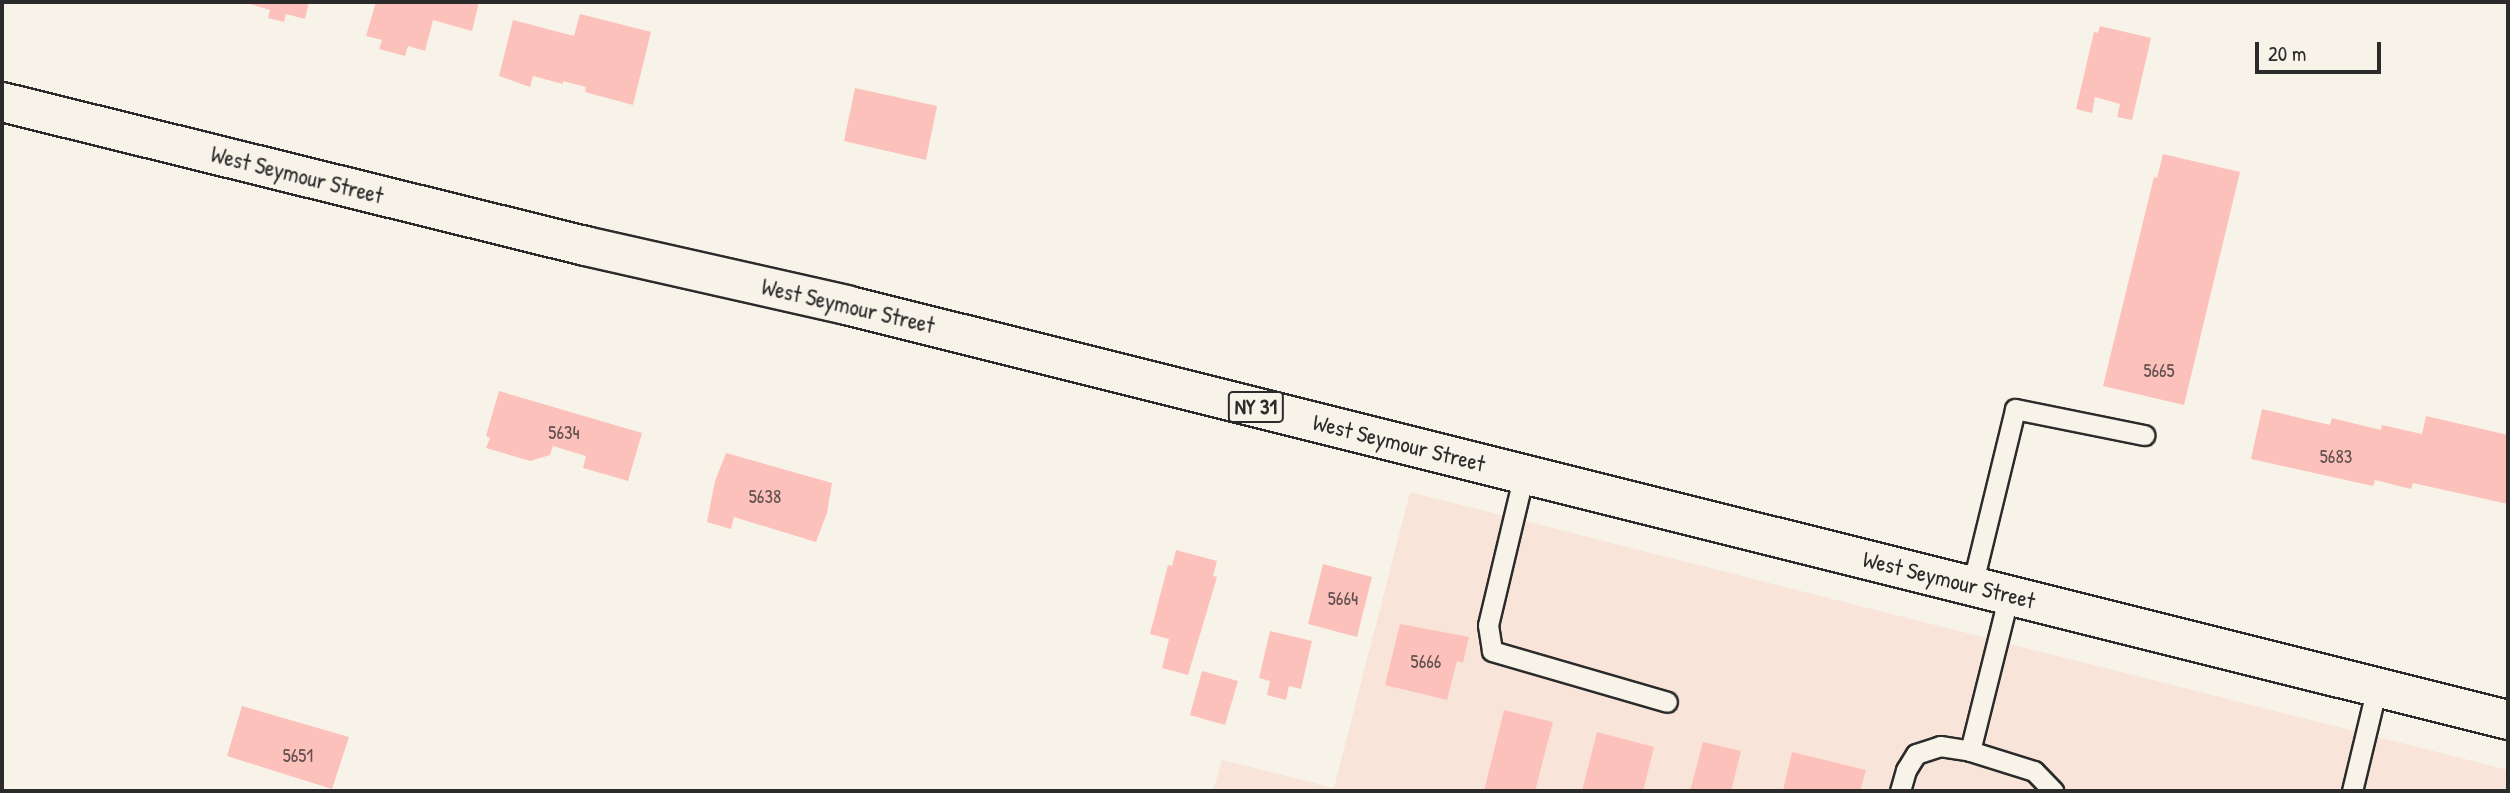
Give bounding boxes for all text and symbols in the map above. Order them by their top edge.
scale bar [2258,28,2384,72]
text: 20 m [2268,39,2306,68]
street label: West Seymour Street [208,140,386,210]
street label: West Seymour Street [759,273,937,339]
house number: 5665 [2143,360,2175,382]
road number: NY 31 [1226,390,1286,424]
street label: West Seymour Street [1310,408,1488,478]
house number: 5634 [548,422,580,444]
house number: 5683 [2320,446,2352,468]
house number: 5638 [749,486,781,508]
street label: West Seymour Street [1860,545,2038,615]
house number: 5664 [1328,588,1358,610]
house number: 5666 [1411,651,1441,673]
house number: 5651 [283,745,313,767]

